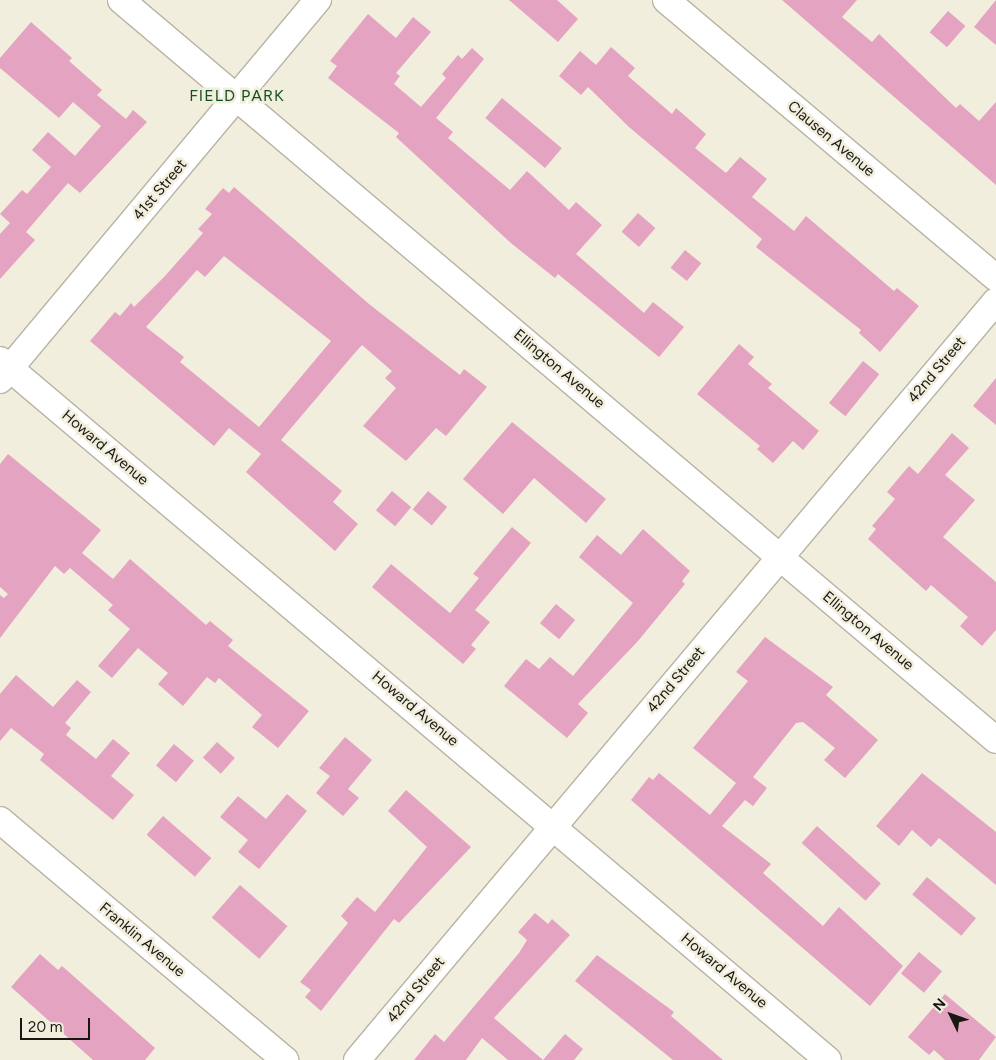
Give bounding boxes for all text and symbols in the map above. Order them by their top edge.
district label: FIELD PARK [188,86,286,106]
street label: Clausen Avenue [784,97,878,181]
street label: 41st Street [129,156,191,224]
street label: Ellington Avenue [510,326,608,412]
street label: 42nd Street [904,333,970,407]
street label: Howard Avenue [58,407,152,489]
street label: Ellington Avenue [819,588,917,674]
street label: 42nd Street [643,643,709,717]
street label: Howard Avenue [368,668,462,750]
street label: Franklin Avenue [96,899,188,981]
street label: Howard Avenue [677,930,771,1012]
street label: 42nd Street [383,953,449,1027]
north arrow [926,990,976,1040]
text: N [930,995,949,1014]
scale bar [22,1008,92,1040]
text: 20 m [28,1018,62,1036]

